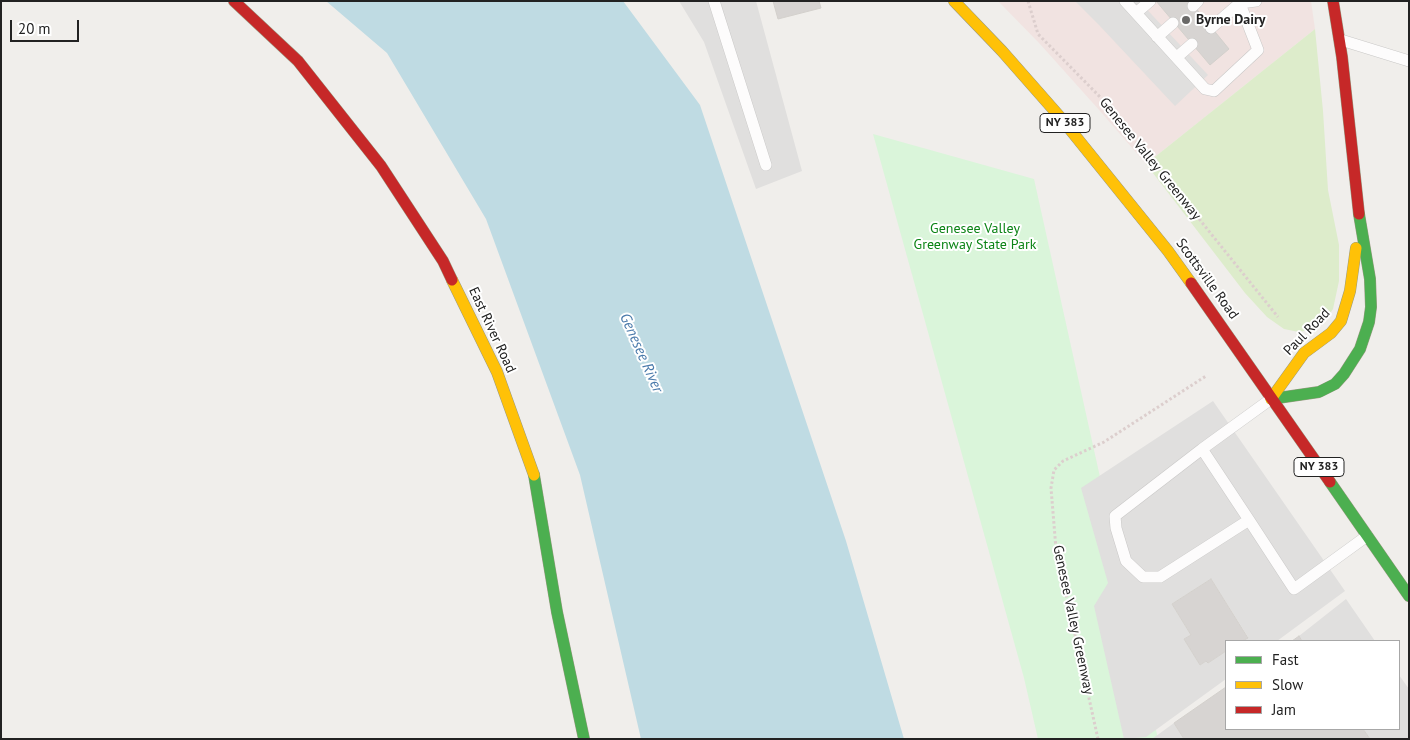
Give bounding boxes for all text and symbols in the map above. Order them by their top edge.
scale bar [12,10,81,42]
place label: Byrne Dairy [1196,12,1266,28]
marker: Byrne Dairy [1180,14,1192,26]
text: 20 m [18,19,51,38]
street label: Genesee Valley Greenway [1096,94,1204,224]
road number: NY 383 [1040,114,1090,132]
park label: Genesee Valley Greenway State Park [914,221,1036,253]
street label: Scottsville Road [1172,235,1242,323]
street label: East River Road [465,284,519,376]
street label: Paul Road [1280,305,1334,359]
water label: Genesee River [616,311,666,395]
road number: NY 383 [1294,458,1344,477]
street label: Genesee Valley Greenway [1049,544,1097,696]
legend [1225,640,1400,730]
text: Fast [1272,650,1299,669]
text: Slow [1272,675,1303,694]
text: Jam [1272,700,1296,719]

